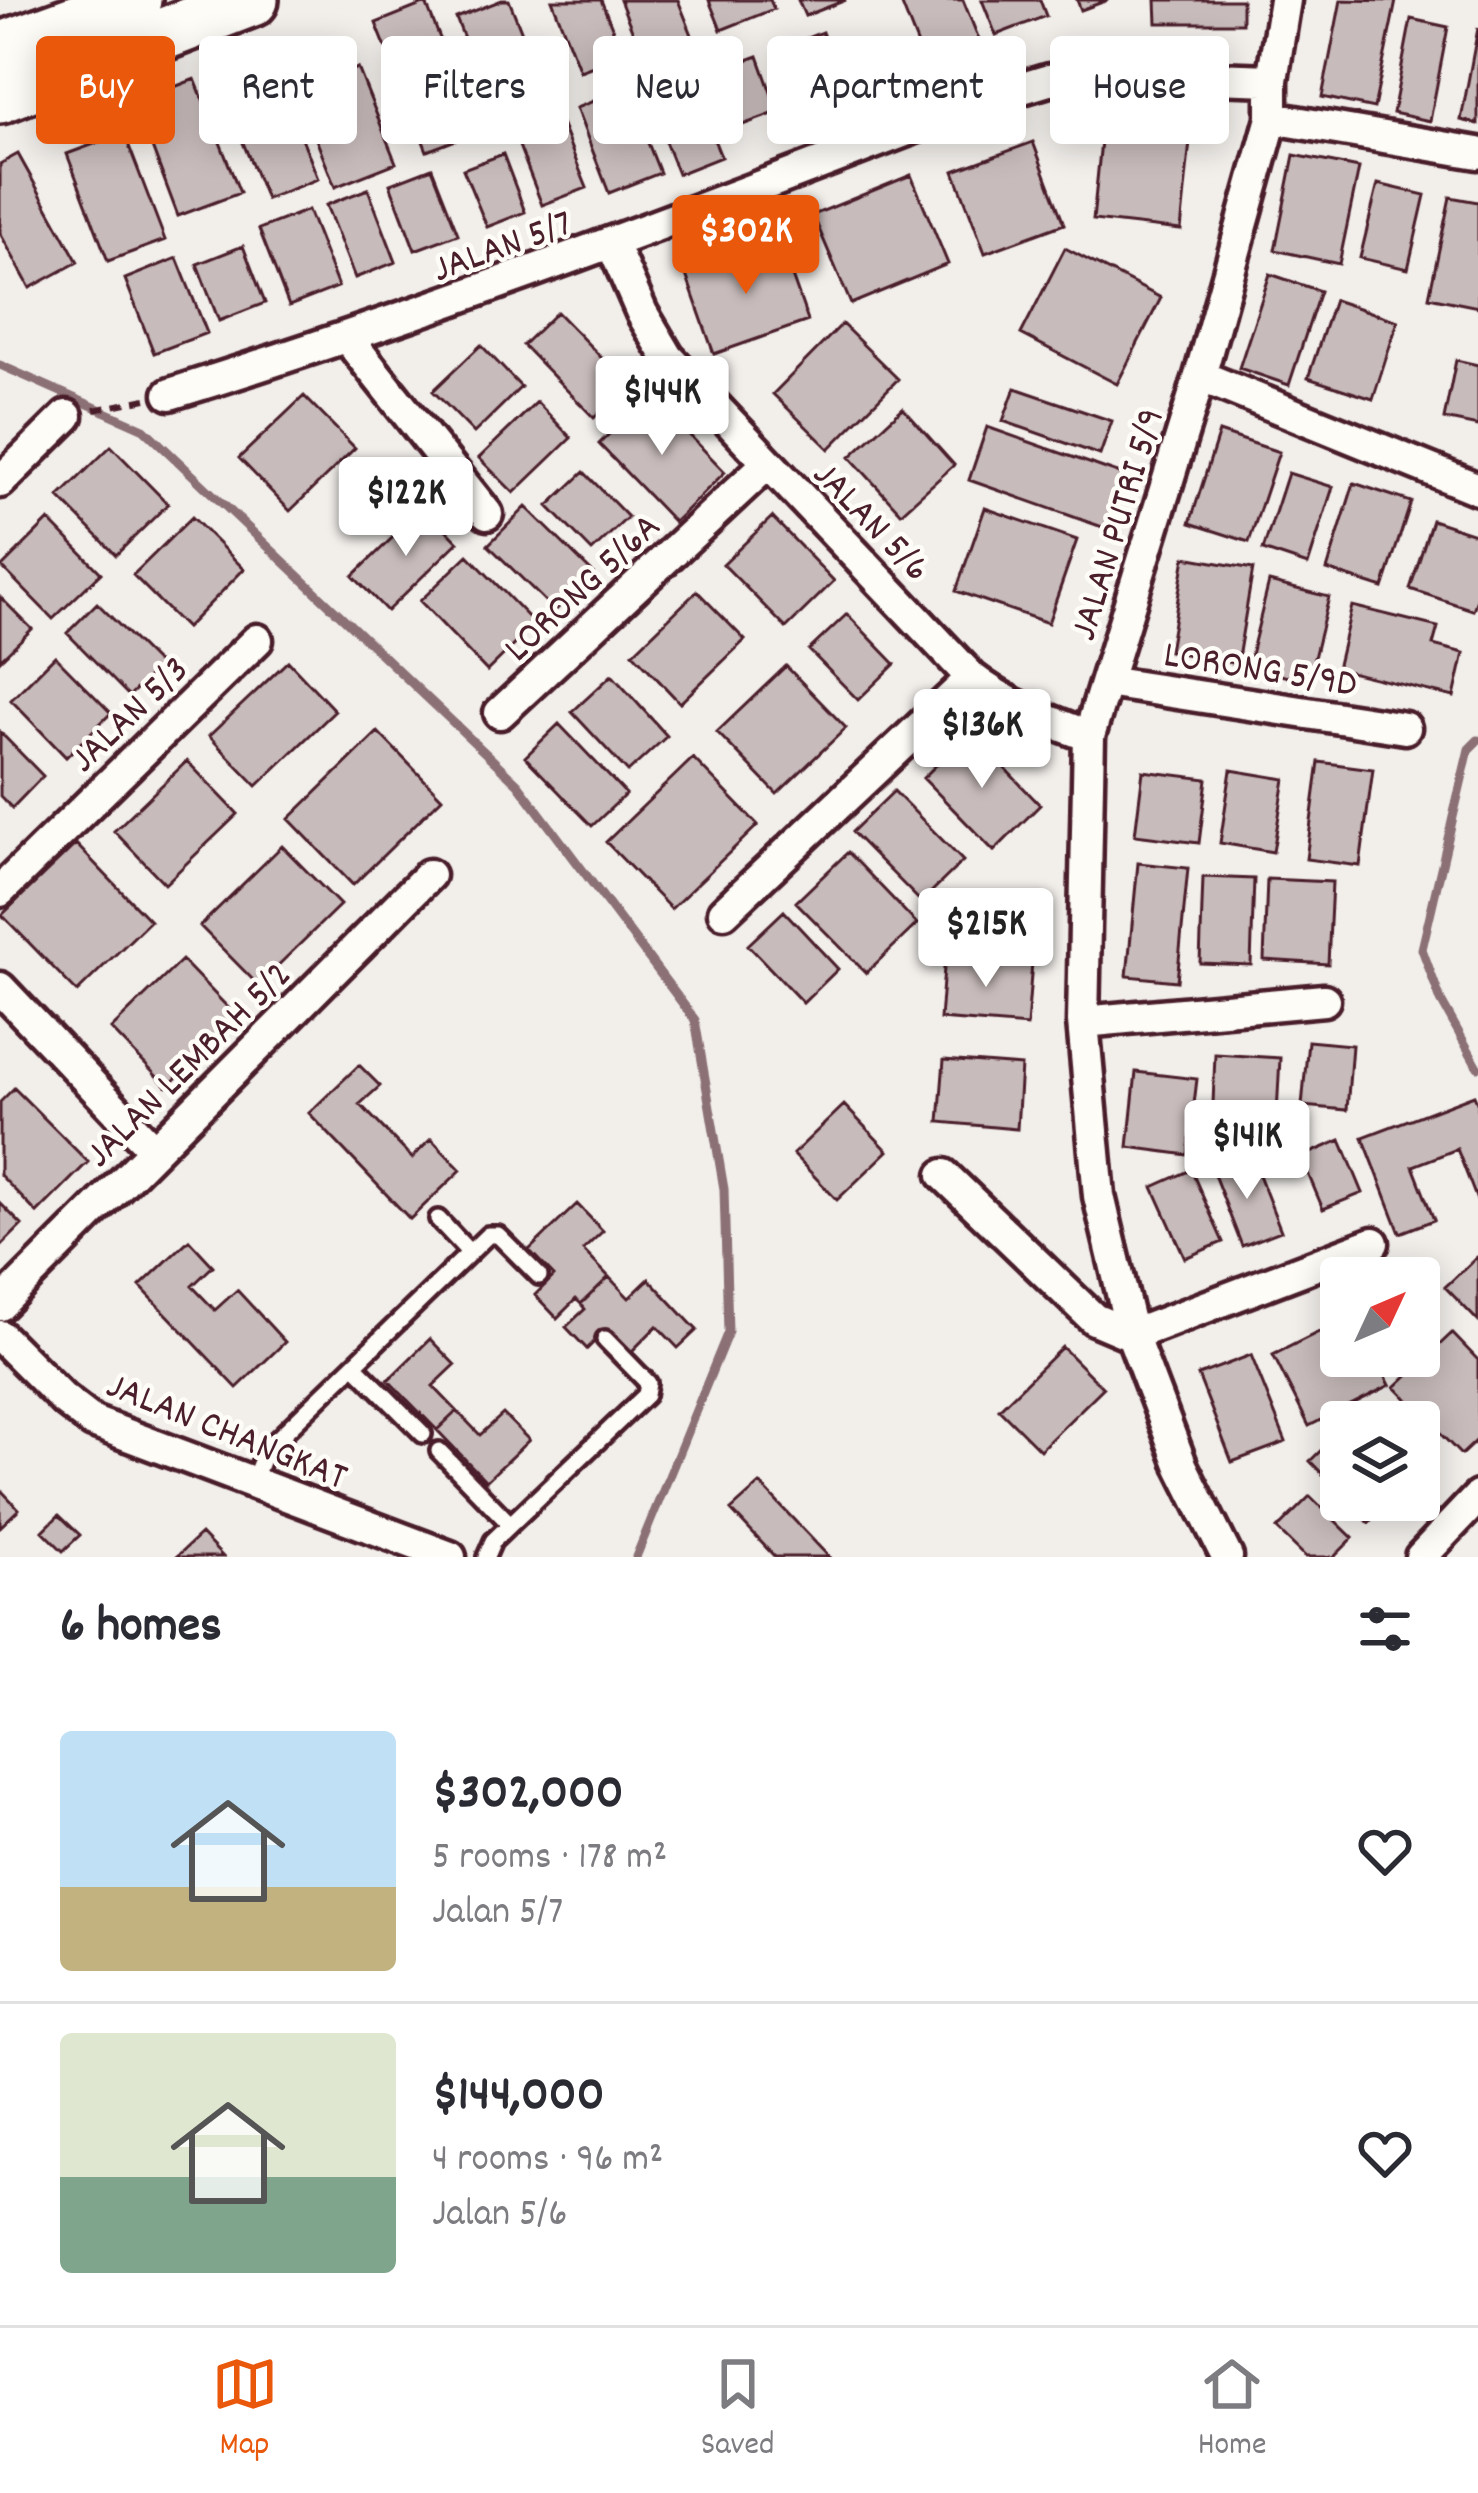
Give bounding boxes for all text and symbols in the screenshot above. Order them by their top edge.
chip: Buy [36,36,175,144]
chip: Rent [199,36,357,144]
chip: Filters [381,36,569,144]
chip: New [593,36,743,144]
chip: Apartment [767,36,1026,144]
chip: House [1050,36,1229,144]
pin: $302K [662,195,830,297]
street label: JALAN 5/7 [426,198,581,300]
text: $302K [699,206,793,261]
pin: $144K [578,356,746,458]
text: $144K [623,367,701,422]
street label: JALAN PUTRI 5/9 [1059,402,1182,648]
street label: JALAN 5/6 [798,451,941,596]
pin: $122K [322,457,490,559]
text: $122K [366,468,446,523]
street label: LORONG 5/6A [494,502,675,677]
street label: LORONG 5/9D [1159,630,1360,715]
street label: JALAN 5/3 [59,646,204,788]
pin: $136K [898,689,1066,791]
text: $136K [941,700,1023,755]
pin: $215K [902,888,1070,990]
text: $215K [945,899,1027,954]
street label: JALAN LEMBAH 5/2 [75,951,306,1182]
pin: $141K [1163,1100,1331,1202]
text: $141K [1211,1111,1283,1166]
north arrow [1320,1257,1440,1377]
map controls [1320,1257,1440,1521]
street label: JALAN CHANGKAT [97,1361,355,1507]
button: layers [1320,1401,1440,1521]
text: 6 homes [60,1593,222,1665]
icon: filters [1352,1596,1418,1662]
text: $302,000 [432,1760,624,1832]
icon: home [156,1779,300,1923]
icon: heart [1352,1818,1418,1884]
text: 5 rooms · 178 m² [432,1832,667,1887]
text: Jalan 5/7 [432,1887,563,1942]
text: $144,000 [432,2062,604,2134]
icon: home [156,2081,300,2225]
icon: heart [1352,2120,1418,2186]
text: 4 rooms · 96 m² [432,2134,663,2189]
text: Jalan 5/6 [432,2189,567,2244]
tab: Map [212,2351,278,2470]
tab: Saved [701,2351,775,2470]
tab: Home [1198,2351,1266,2470]

